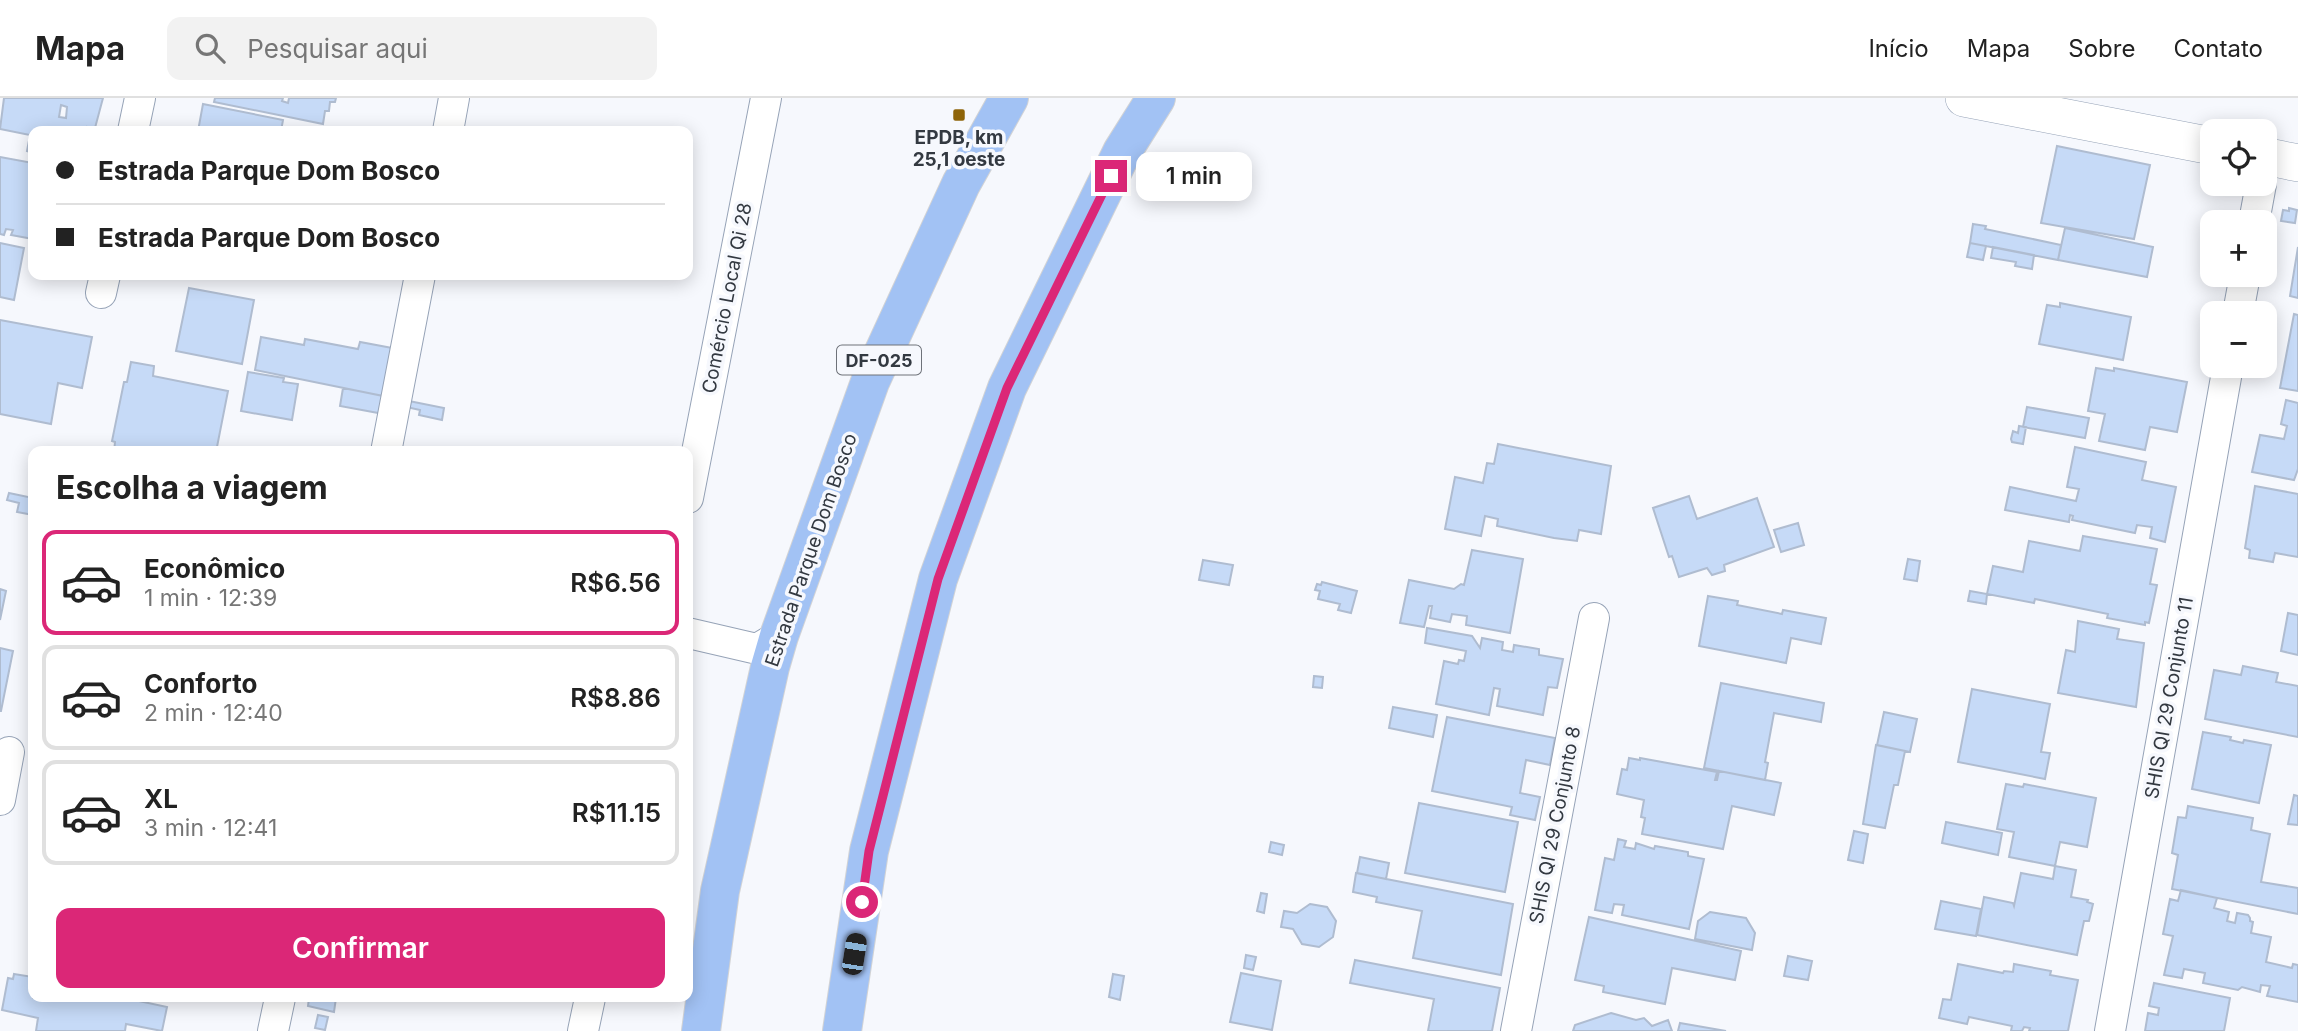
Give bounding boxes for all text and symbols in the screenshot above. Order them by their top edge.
search box [167,17,657,80]
text: Mapa [35,28,125,68]
icon: search [191,29,229,67]
text: Pesquisar aqui [247,33,428,64]
text: Início [1868,34,1929,63]
text: Mapa [1967,34,2030,63]
text: Sobre [2068,34,2135,63]
text: Contato [2173,34,2263,63]
marker: EPDB, km 25,1 oeste [951,107,967,123]
map controls [2200,119,2277,378]
button: locate [2200,119,2277,196]
place label: EPDB, km 25,1 oeste [913,126,1005,171]
callout: 1 min [1136,152,1251,200]
text: Estrada Parque Dom Bosco [98,155,440,186]
route end [1095,160,1127,192]
text: 1 min [1166,162,1222,190]
street label: Comércio Local Qi 28 [697,201,757,395]
button: + [2200,210,2277,287]
text: Estrada Parque Dom Bosco [98,222,440,253]
button: − [2200,301,2277,378]
road number: DF-025 [837,346,921,374]
street label: Estrada Parque Dom Bosco [760,430,862,670]
text: Escolha a viagem [56,468,328,507]
icon: car [60,551,123,614]
text: Econômico [144,553,285,584]
text: R$6.56 [570,567,661,598]
text: 1 min · 12:39 [144,584,277,612]
street label: SHIS QI 29 Conjunto 11 [2140,595,2198,801]
icon: car [60,666,123,729]
text: Conforto [144,668,257,699]
text: R$8.86 [570,682,661,713]
text: 2 min · 12:40 [144,699,283,727]
street label: SHIS QI 29 Conjunto 8 [1525,724,1585,926]
icon: car [60,781,123,844]
text: XL [144,783,178,814]
text: R$11.15 [572,797,661,828]
text: 3 min · 12:41 [144,814,277,842]
route start [846,886,878,918]
button: Confirmar [56,908,665,988]
car [841,932,868,976]

